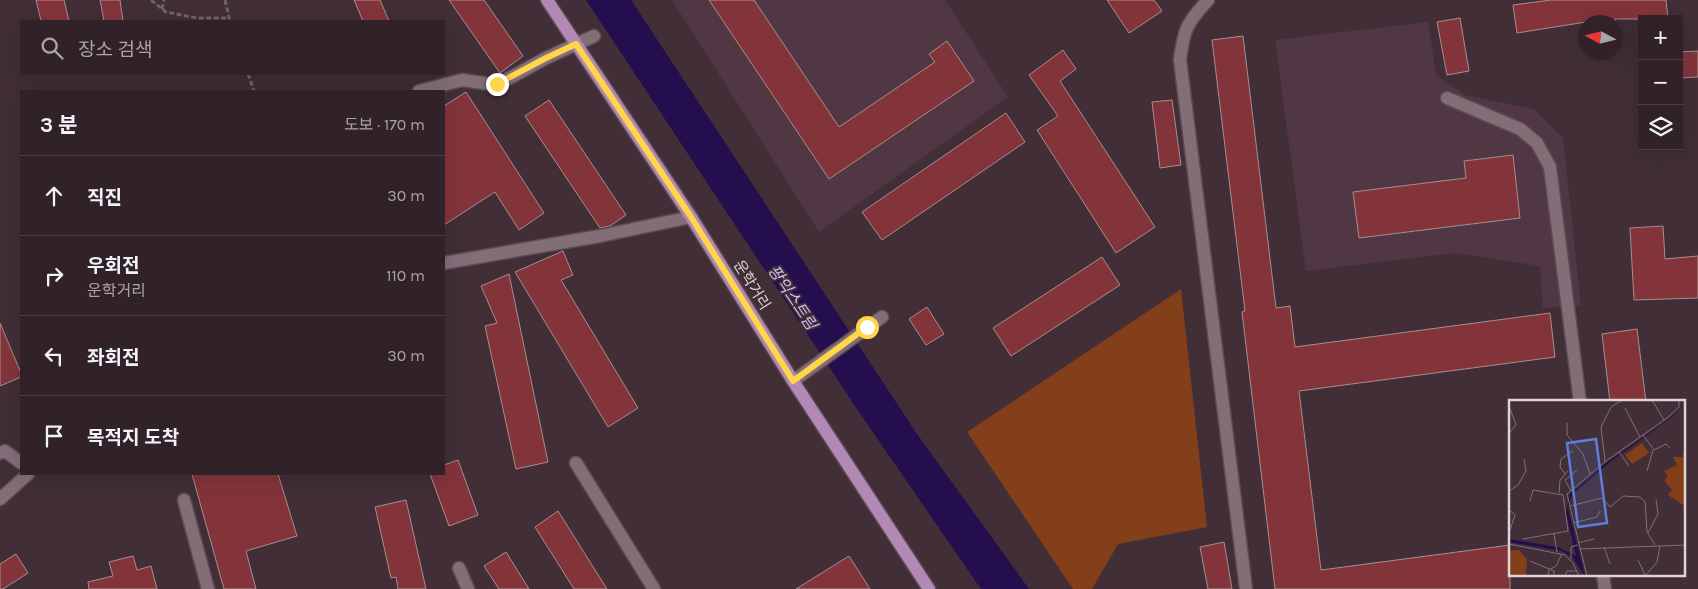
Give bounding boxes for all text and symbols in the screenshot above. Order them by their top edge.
north arrow [1578,15,1623,60]
map controls [1638,15,1683,150]
button: + [1638,15,1683,60]
search box [20,20,445,75]
icon: search [38,34,66,62]
text: 장소 검색 [78,39,152,61]
button: − [1638,60,1683,105]
route end [486,73,509,96]
button: layers [1638,105,1683,150]
text: 3 분 [40,113,78,137]
text: 도보 · 170 m [344,115,425,134]
icon: ahead [40,182,68,210]
text: 30 m [387,186,425,205]
text: 직진 [87,187,122,209]
text: 우회전 [87,255,139,277]
street label: 운학거리 [730,257,774,313]
water label: 팡익스트림 [764,261,822,334]
icon: right [40,262,68,290]
text: 110 m [386,266,425,285]
text: 운학거리 [87,281,146,300]
route start [856,316,879,339]
icon: left [40,342,68,370]
text: 30 m [387,346,425,365]
text: 좌회전 [87,347,139,369]
inset map [1509,400,1686,576]
icon: arrive [40,422,68,450]
text: 목적지 도착 [87,427,179,449]

